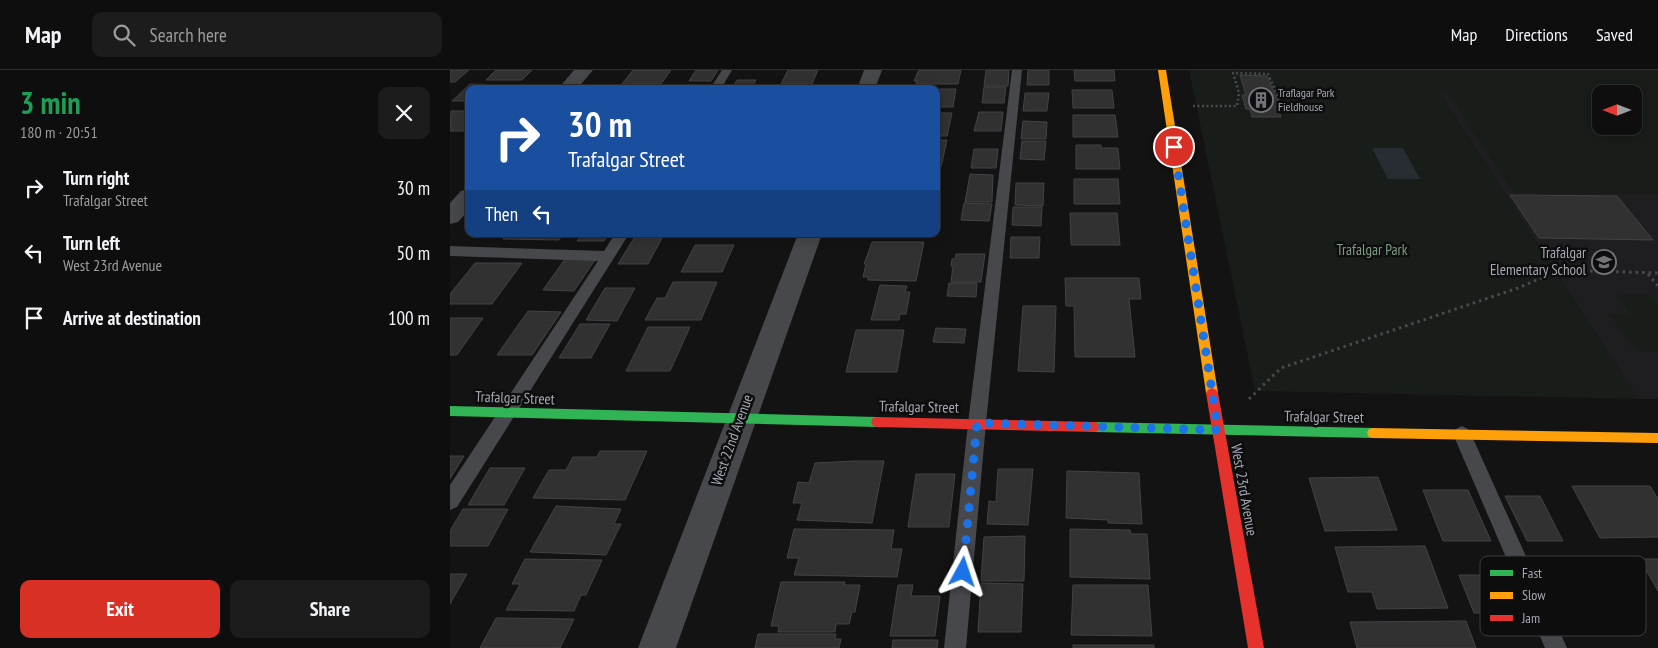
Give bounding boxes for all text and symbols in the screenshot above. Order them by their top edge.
search box [92,12,442,57]
text: Map [25,19,62,50]
icon: search [110,21,138,49]
text: Search here [150,23,227,47]
text: Map [1451,23,1477,46]
text: Directions [1505,23,1568,46]
text: Saved [1596,23,1633,46]
text: 3 min [20,83,81,122]
place label: Traflagar Park Fieldhouse [1278,85,1335,114]
north arrow [1592,85,1642,135]
map controls [1592,85,1642,135]
button: close [378,87,430,139]
building icon: Traflagar Park Fieldhouse [1248,87,1274,113]
text: 30 m [568,101,632,147]
icon: right [485,105,550,170]
text: 180 m · 20:51 [20,122,98,142]
pin [1153,126,1195,168]
icon: arrive [1160,133,1188,161]
text: Trafalgar Street [568,145,685,173]
text: Turn right [63,166,129,190]
icon: right [20,174,48,202]
text: 30 m [397,176,430,200]
text: Trafalgar Street [63,190,148,210]
icon: left [528,200,556,228]
text: Then [485,202,518,226]
text: Turn left [63,231,120,255]
icon: left [20,239,48,267]
park label: Trafalgar Park [1337,240,1408,259]
text: 50 m [397,241,430,265]
place label: Trafalgar Elementary School [1490,243,1587,279]
school or university icon: Trafalgar Elementary School [1591,249,1617,275]
text: West 23rd Avenue [63,255,162,275]
icon: arrive [20,304,48,332]
text: Arrive at destination [63,306,201,330]
text: 100 m [388,306,430,330]
street label: Trafalgar Street [475,387,555,408]
street label: West 22nd Avenue [706,392,757,488]
street label: Trafalgar Street [879,396,959,417]
street label: Trafalgar Street [1284,406,1364,427]
street label: West 23rd Avenue [1227,443,1262,537]
position arrow [936,545,988,597]
legend [1480,556,1646,636]
text: Fast [1522,564,1542,582]
button: Exit [20,580,220,638]
button: Share [230,580,430,638]
text: Slow [1522,586,1546,604]
text: Jam [1521,609,1540,627]

